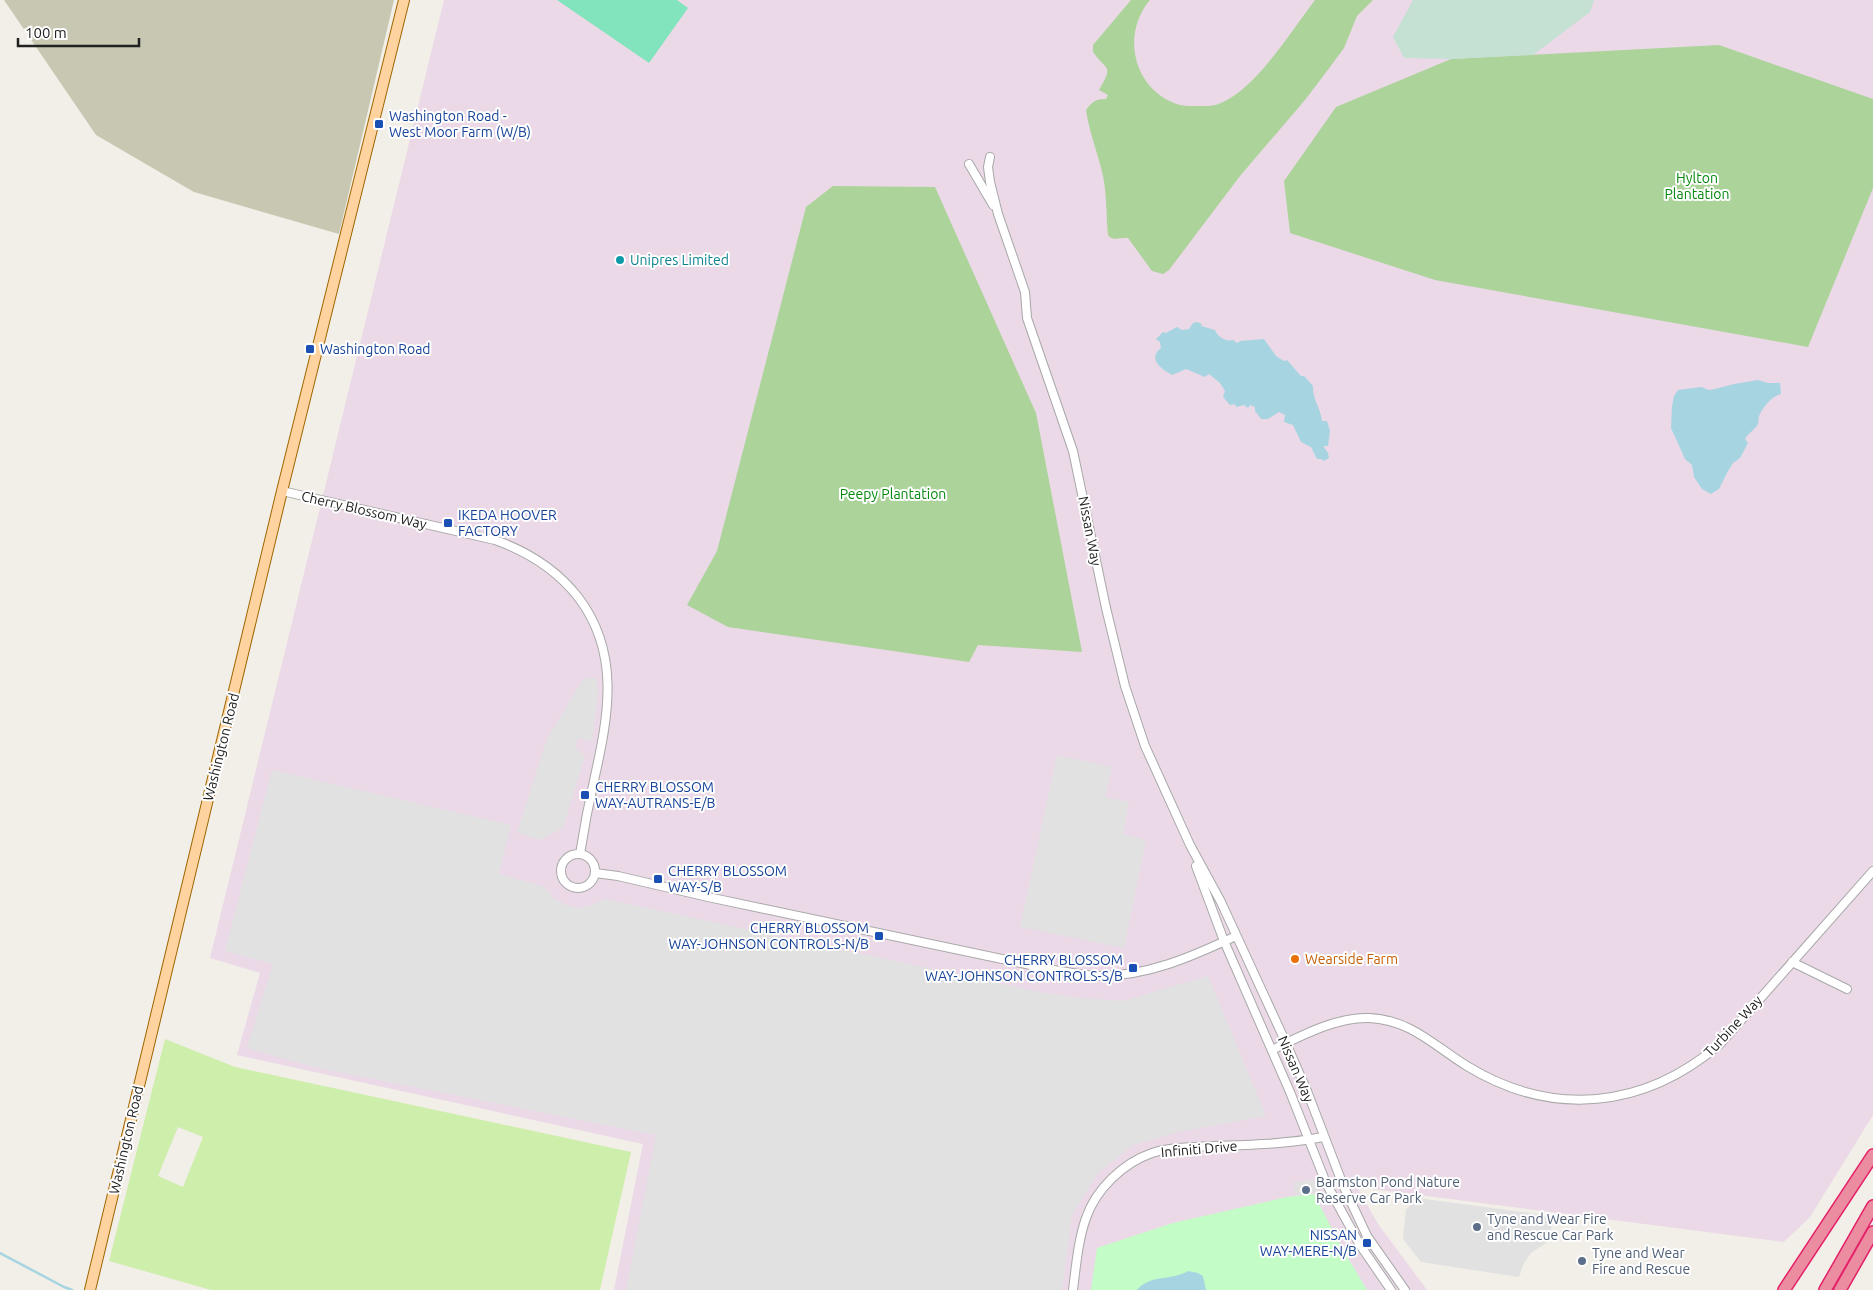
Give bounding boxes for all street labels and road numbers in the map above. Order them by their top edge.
street label: Cherry Blossom Way [300,488,428,532]
street label: Nissan Way [1075,495,1105,567]
street label: Washington Road [200,691,242,803]
street label: Turbine Way [1701,992,1766,1060]
street label: Nissan Way [1275,1033,1317,1105]
street label: Washington Road [106,1084,146,1196]
street label: Infiniti Drive [1160,1138,1238,1160]

